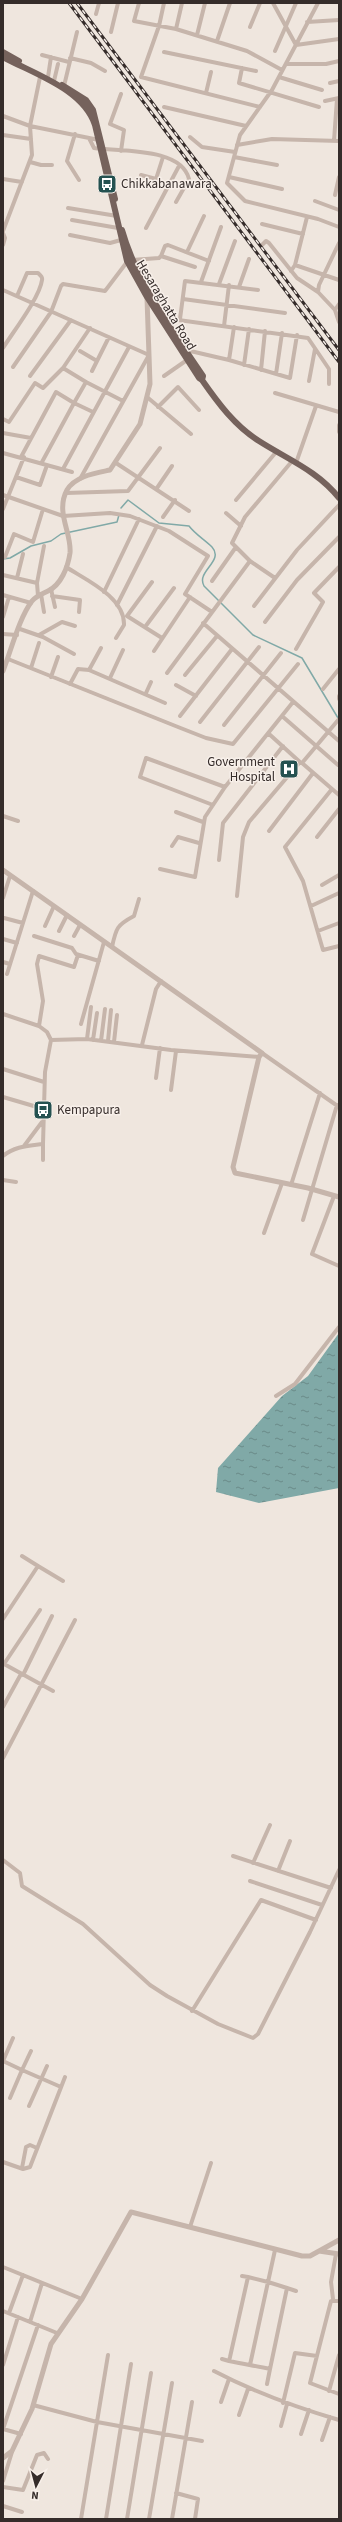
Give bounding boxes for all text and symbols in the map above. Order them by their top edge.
bus stop icon: Chikkabanawara [96,173,118,195]
place label: Chikkabanawara [121,175,212,193]
street label: Hesaraghatta Road [132,256,200,354]
place label: Government Hospital [207,753,276,786]
hospital icon: Government Hospital [278,758,300,780]
bus stop icon: Kempapura [32,1099,54,1121]
place label: Kempapura [57,1101,120,1119]
north arrow [16,2466,56,2506]
text: N [31,2488,39,2503]

